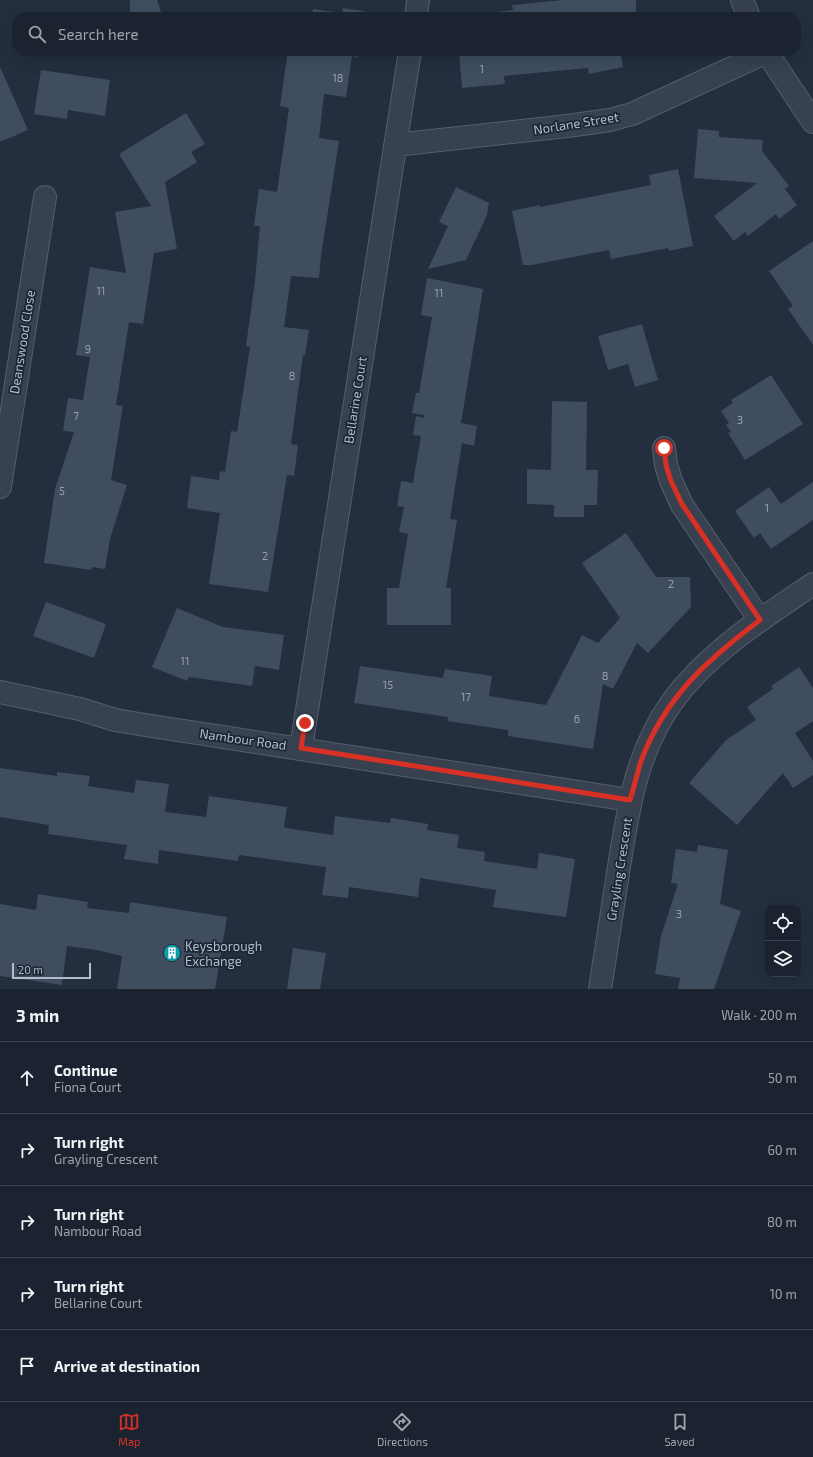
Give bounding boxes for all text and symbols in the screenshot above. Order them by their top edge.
search box [12,12,801,56]
icon: search [26,23,48,45]
text: Search here [58,25,139,43]
house number: 1 [480,62,484,75]
house number: 18 [332,71,344,84]
street label: Norlane Street [532,108,620,138]
house number: 11 [97,284,105,297]
house number: 11 [435,286,443,299]
street label: Deanswood Close [6,289,38,395]
house number: 9 [85,342,91,355]
street label: Bellarine Court [340,355,370,445]
house number: 8 [289,369,295,382]
house number: 7 [73,409,79,422]
house number: 3 [737,413,743,426]
route start [655,439,673,457]
house number: 5 [59,484,65,497]
house number: 1 [765,501,769,514]
house number: 2 [262,549,268,562]
house number: 2 [668,577,674,590]
house number: 11 [181,654,189,667]
house number: 8 [602,669,608,682]
house number: 15 [383,678,393,691]
house number: 17 [461,690,471,703]
house number: 6 [574,712,580,725]
route end [296,714,314,732]
street label: Nambour Road [198,725,288,753]
street label: Grayling Crescent [603,816,635,922]
map controls [765,905,801,977]
button: locate [765,905,801,941]
house number: 3 [676,907,682,920]
place label: Keysborough Exchange [185,938,262,969]
button: layers [765,941,801,977]
building icon: Keysborough Exchange [162,943,182,963]
scale bar [12,961,91,980]
text: 20 m [18,963,43,976]
text: 3 min [16,1005,59,1025]
text: Walk · 200 m [721,1007,797,1023]
text: Continue [54,1061,117,1079]
icon: ahead [16,1067,38,1089]
text: 50 m [768,1070,797,1086]
text: Fiona Court [54,1079,122,1095]
text: Turn right [54,1133,124,1151]
icon: right [16,1139,38,1161]
text: 60 m [767,1142,797,1158]
text: Grayling Crescent [54,1151,158,1167]
text: Turn right [54,1205,124,1223]
icon: right [16,1211,38,1233]
text: 80 m [767,1214,797,1230]
text: Nambour Road [54,1223,142,1239]
text: Turn right [54,1277,124,1295]
icon: right [16,1283,38,1305]
text: 10 m [770,1286,797,1302]
text: Bellarine Court [54,1295,142,1311]
icon: arrive [16,1355,38,1377]
text: Arrive at destination [54,1357,200,1375]
tab: Map [118,1411,140,1448]
tab: Directions [377,1411,428,1448]
tab: Saved [664,1411,695,1448]

